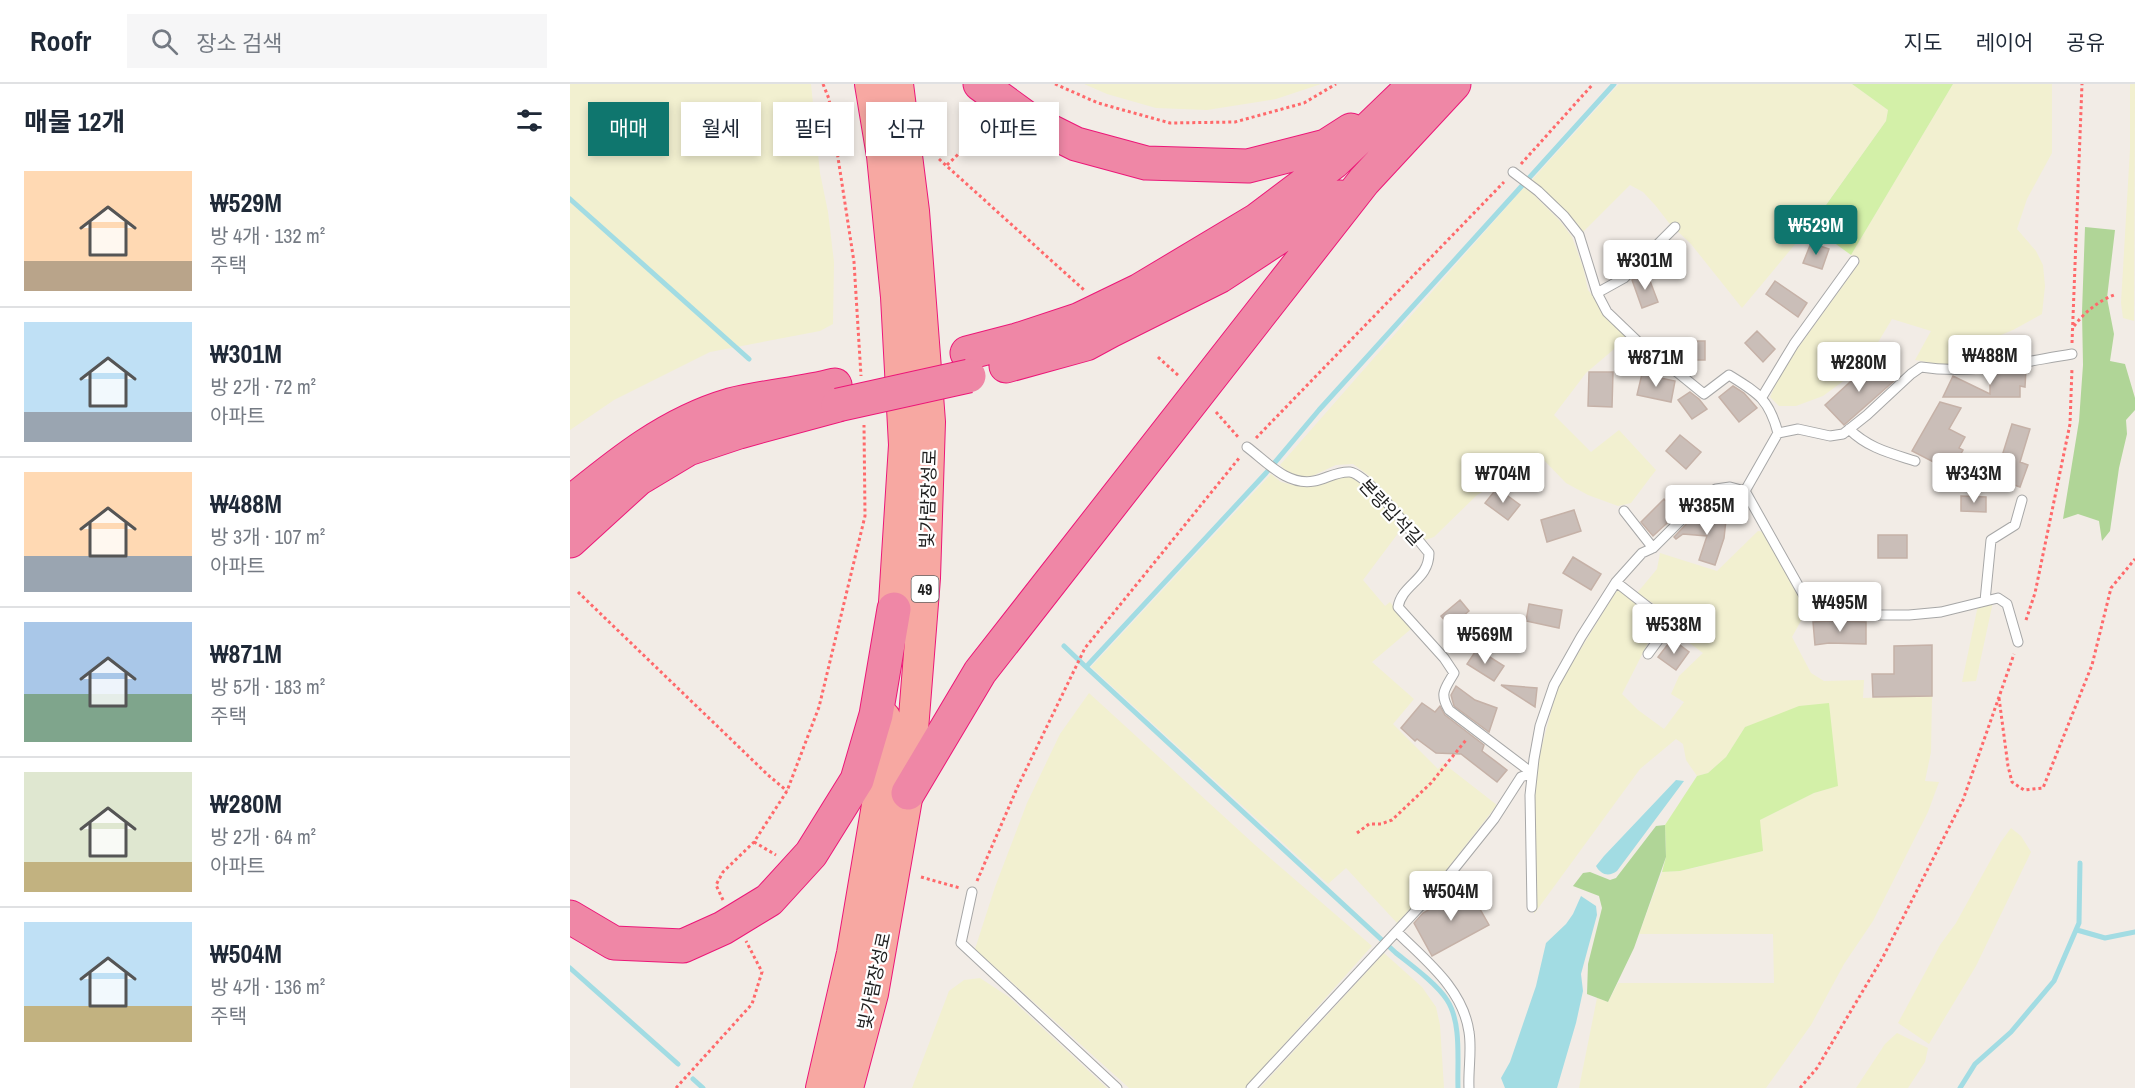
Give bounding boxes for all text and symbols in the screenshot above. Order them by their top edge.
search box [127,14,547,68]
text: Roofr [30,22,91,60]
icon: search [148,25,181,58]
text: 장소 검색 [196,28,282,58]
text: 지도 [1904,28,1942,57]
text: 레이어 [1975,28,2033,57]
text: 공유 [2066,28,2105,57]
chip: 매매 [588,102,669,156]
chip: 월세 [681,102,761,156]
chip: 필터 [773,102,854,156]
chip: 신규 [866,102,947,156]
chip: 아파트 [959,102,1059,156]
text: 매물 12개 [24,104,125,139]
icon: filters [513,104,546,137]
text: ₩529M [210,185,282,220]
icon: home [72,195,144,267]
pin: ₩529M [1774,205,1858,256]
text: ₩529M [1788,211,1844,238]
text: 방 4개 · 132 m² [210,222,325,249]
pin: ₩301M [1603,240,1687,291]
text: ₩301M [1617,246,1673,273]
text: 주택 [210,251,247,278]
pin: ₩488M [1948,335,2032,386]
text: ₩301M [210,336,282,371]
pin: ₩871M [1614,337,1698,388]
text: ₩488M [1962,341,2018,368]
pin: ₩280M [1817,342,1901,393]
text: ₩871M [1628,343,1684,370]
icon: home [72,346,144,418]
text: ₩280M [1831,348,1887,375]
text: 방 2개 · 72 m² [210,373,316,400]
text: 아파트 [210,402,265,429]
street label: 빛가람장성로 [914,449,942,549]
pin: ₩704M [1461,453,1545,504]
pin: ₩343M [1932,453,2016,504]
text: ₩704M [1475,459,1531,486]
text: ₩343M [1946,459,2002,486]
street label: 본량입석길 [1354,473,1428,551]
pin: ₩385M [1665,485,1749,536]
text: ₩488M [210,486,282,521]
text: ₩385M [1679,491,1735,518]
icon: home [72,496,144,568]
text: 방 3개 · 107 m² [210,523,325,550]
text: 아파트 [210,552,265,579]
road number: 49 [912,576,938,602]
pin: ₩495M [1798,582,1882,633]
text: ₩495M [1812,588,1868,615]
pin: ₩538M [1632,604,1716,655]
text: ₩538M [1646,610,1702,637]
pin: ₩569M [1443,614,1527,665]
text: ₩569M [1457,620,1513,647]
text: ₩871M [210,636,282,671]
icon: home [72,646,144,718]
text: 방 5개 · 183 m² [210,673,325,700]
text: 주택 [210,702,247,729]
text: ₩280M [210,786,282,821]
icon: home [72,796,144,868]
text: 방 2개 · 64 m² [210,823,316,850]
text: 아파트 [210,852,265,879]
pin: ₩504M [1409,871,1493,922]
text: ₩504M [1423,877,1479,904]
street label: 빛가람장성로 [851,930,897,1032]
text: ₩504M [210,936,282,971]
icon: home [72,946,144,1018]
text: 방 4개 · 136 m² [210,973,325,1000]
text: 주택 [210,1002,247,1029]

